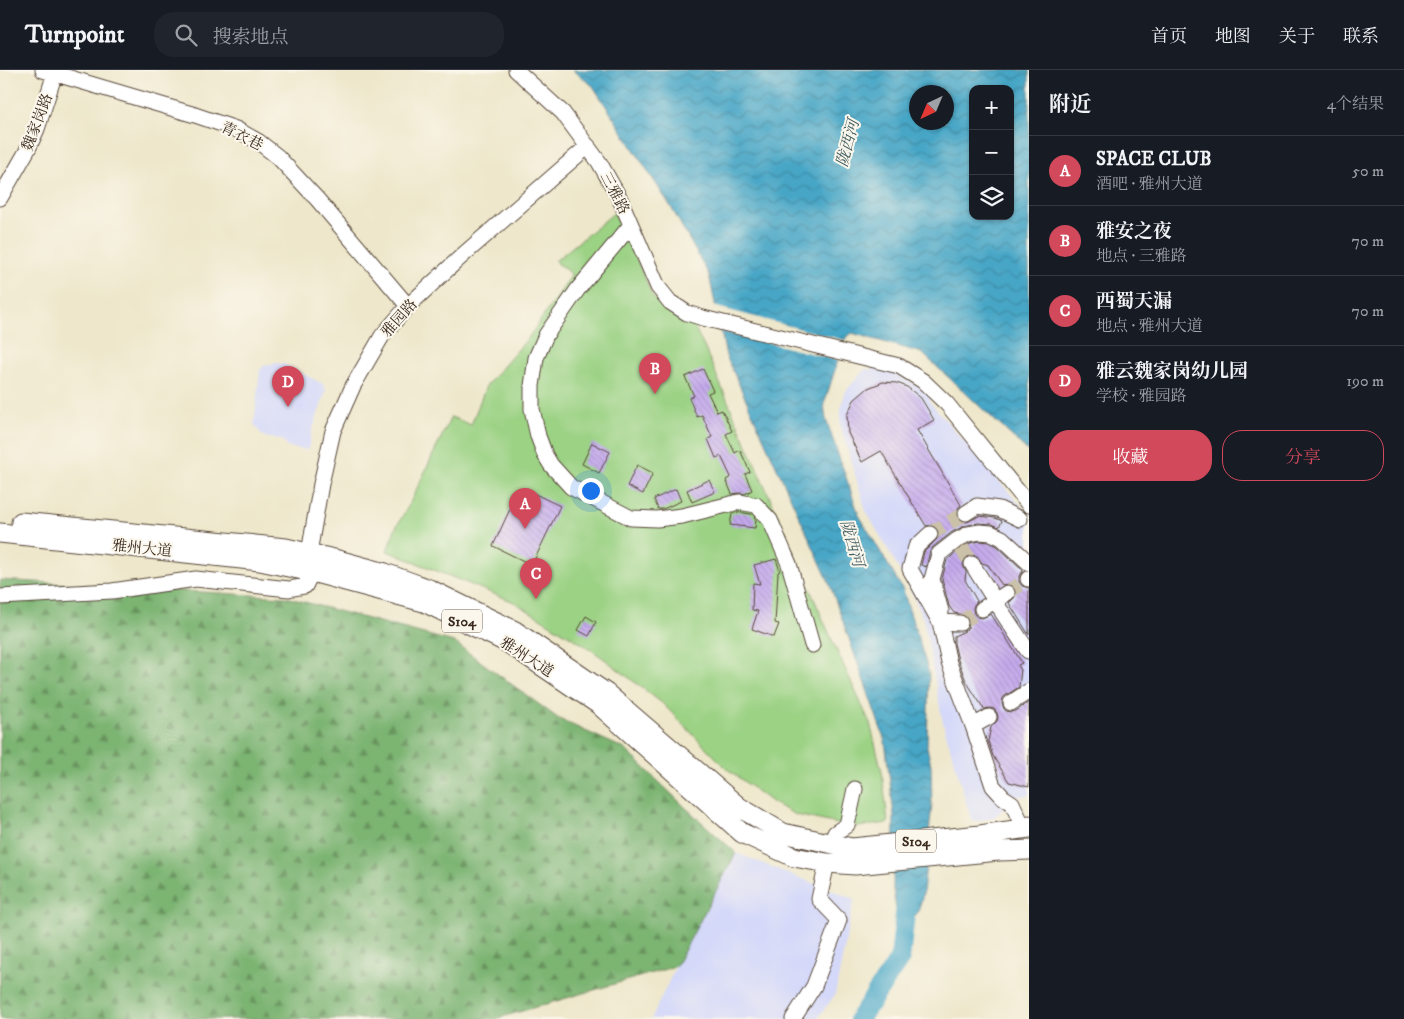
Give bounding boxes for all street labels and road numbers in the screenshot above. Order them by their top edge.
street label: 魏家岗路 [18,91,57,154]
street label: 青衣巷 [217,118,266,155]
street label: 三雅路 [596,169,633,218]
street label: 雅园路 [377,295,421,341]
street label: 雅州大道 [111,536,173,561]
road number: S104 [442,610,482,632]
street label: 雅州大道 [496,633,557,682]
road number: S104 [896,829,936,852]

